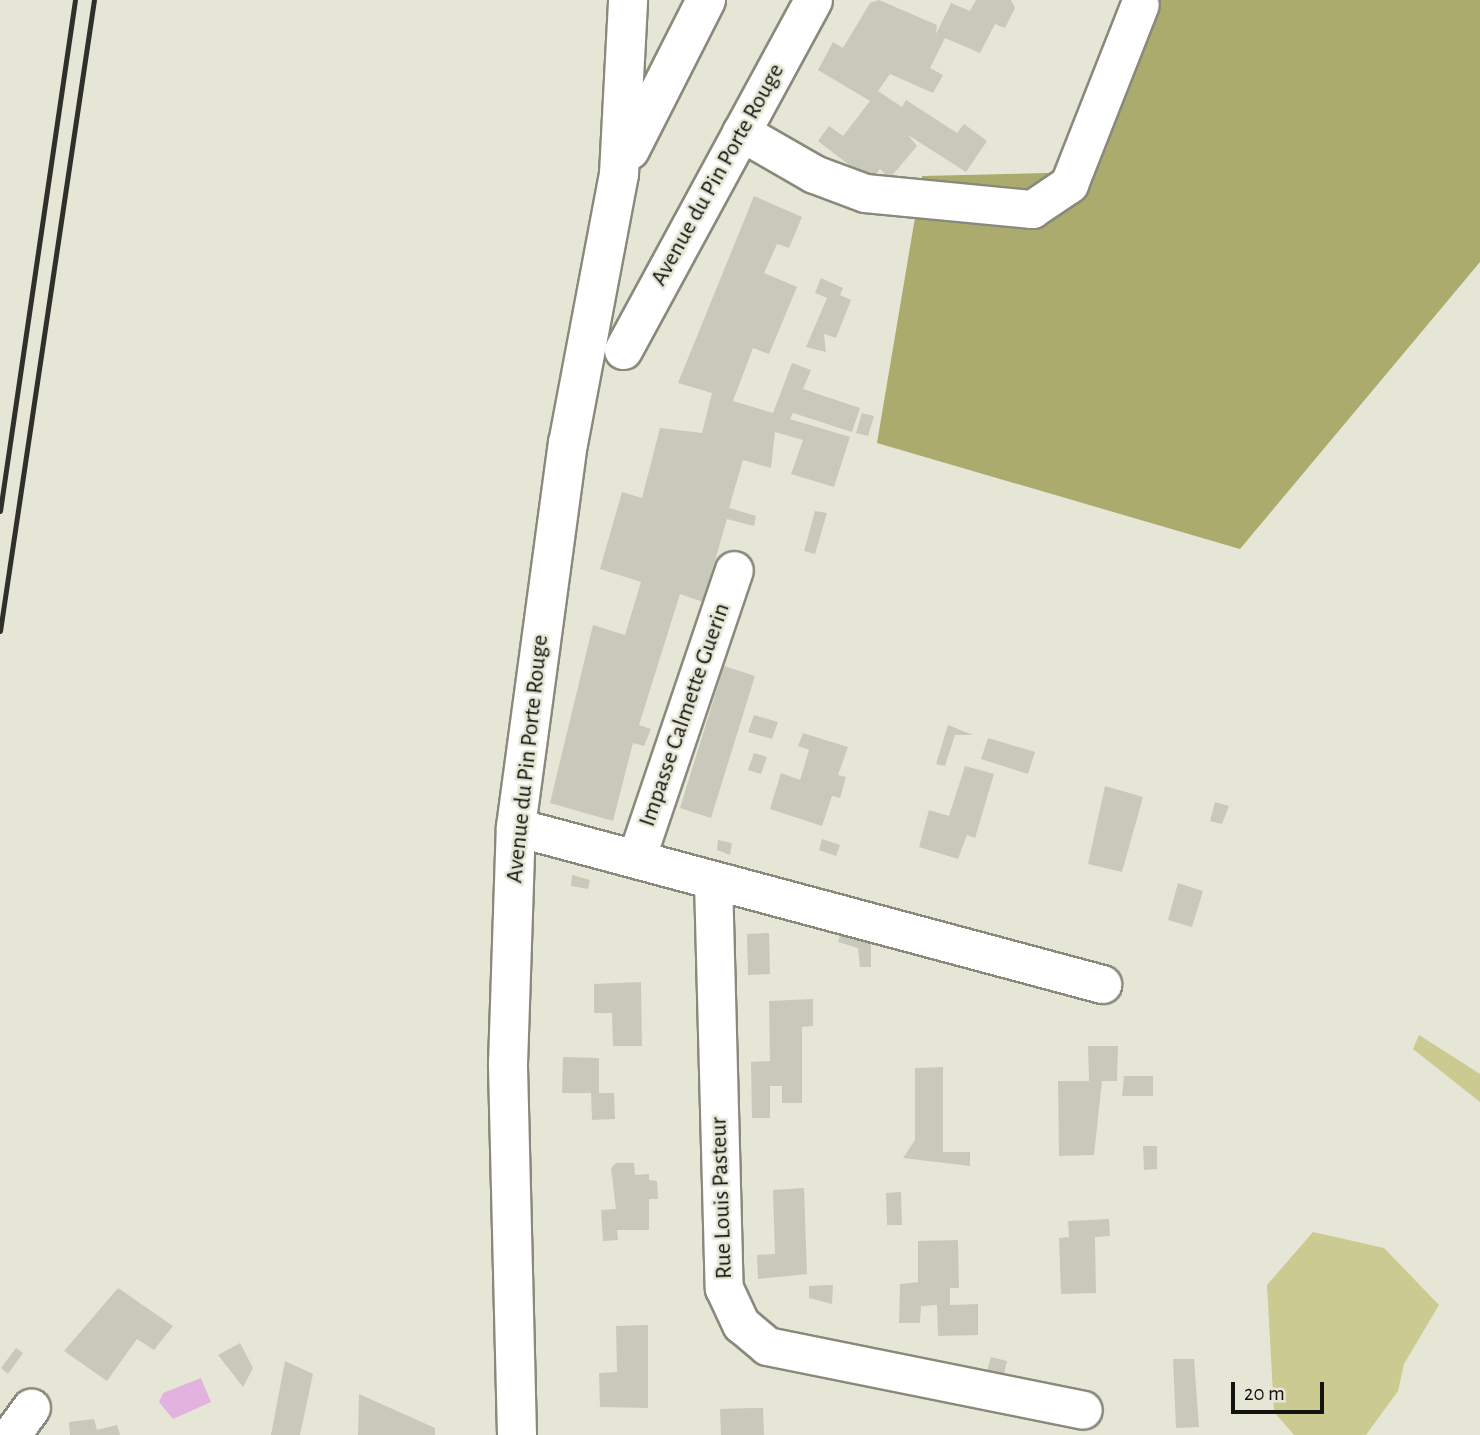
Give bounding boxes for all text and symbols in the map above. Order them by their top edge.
street label: Avenue du Pin Porte Rouge [645,59,791,291]
street label: Impasse Calmette Guerin [633,600,737,830]
street label: Avenue du Pin Porte Rouge [501,633,555,885]
street label: Rue Louis Pasteur [705,1116,739,1280]
scale bar [1235,1368,1328,1412]
text: 20 m [1244,1383,1285,1404]

